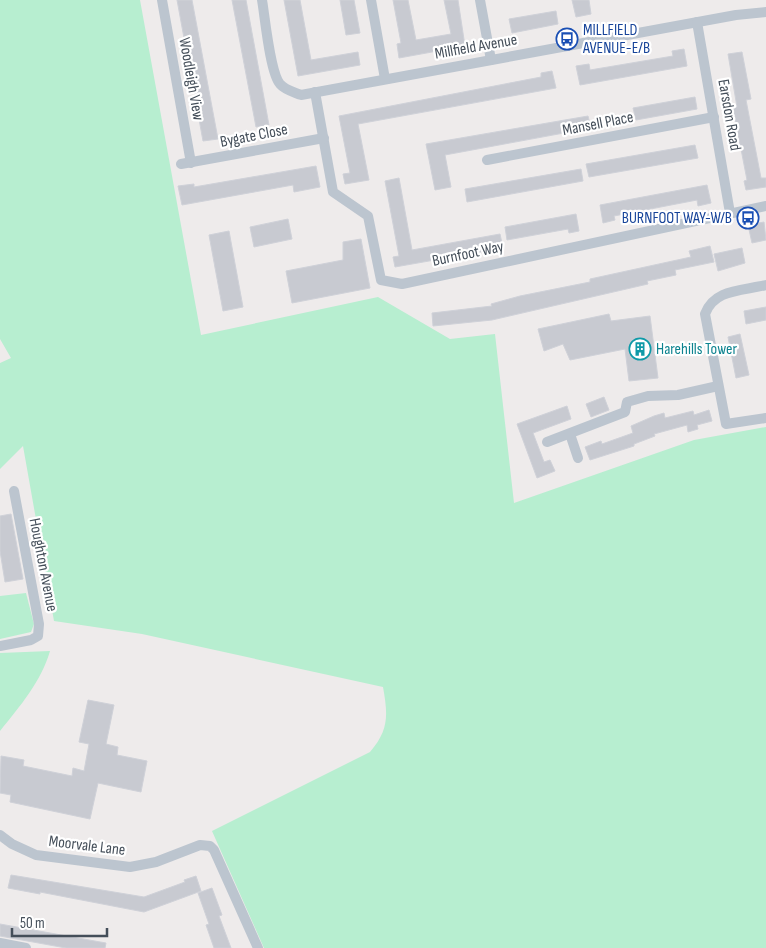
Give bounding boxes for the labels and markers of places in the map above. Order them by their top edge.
place label: MILLFIELD AVENUE-E/B [582,21,650,58]
bus stop icon: MILLFIELD AVENUE-E/B [555,27,579,51]
bus stop icon: BURNFOOT WAY-W/B [736,206,760,230]
place label: BURNFOOT WAY-W/B [622,209,732,228]
building icon: Harehills Tower [628,337,652,361]
place label: Harehills Tower [656,340,737,359]

